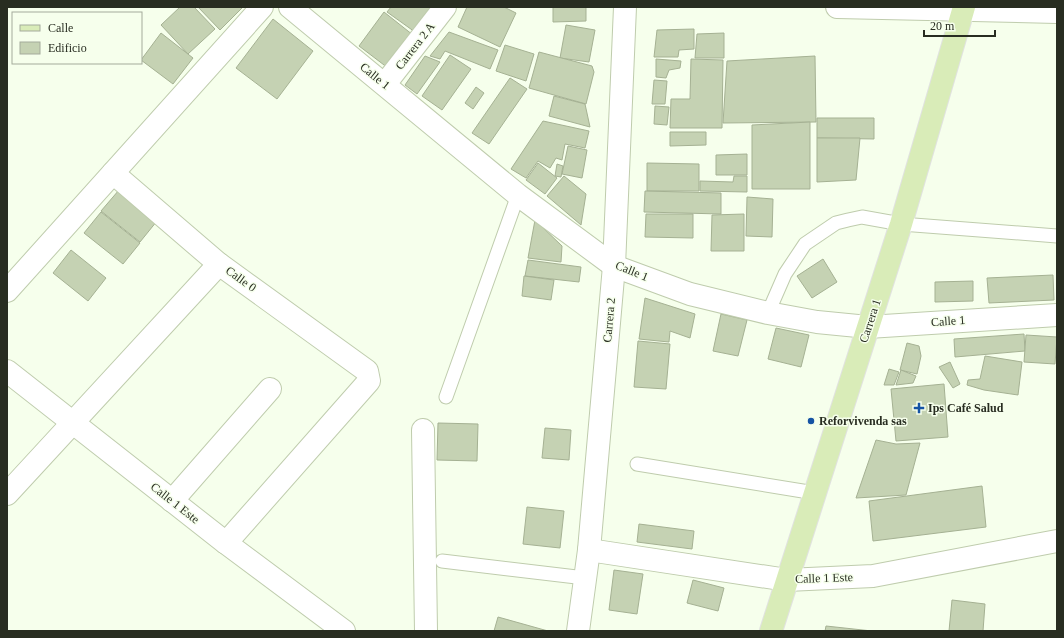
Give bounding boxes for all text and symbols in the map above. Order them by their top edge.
legend [12,12,142,64]
scale bar [924,12,995,38]
street label: Carrera 2 A [392,19,438,72]
text: 20 m [930,19,955,33]
text: Calle [48,21,73,35]
text: Edificio [48,41,87,55]
street label: Calle 1 [357,60,393,92]
street label: Calle 1 [613,258,651,284]
street label: Calle 0 [223,263,259,295]
street label: Carrera 2 [600,297,618,343]
street label: Carrera 1 [856,297,884,345]
street label: Calle 1 [930,313,966,329]
place label: Ips Café Salud [928,401,1004,415]
marker: Ips Café Salud [913,402,925,414]
place label: Reforvivenda sas [819,414,907,428]
marker: Reforvivenda sas [806,416,816,426]
street label: Calle 1 Este [148,480,202,526]
street label: Calle 1 Este [795,570,853,586]

